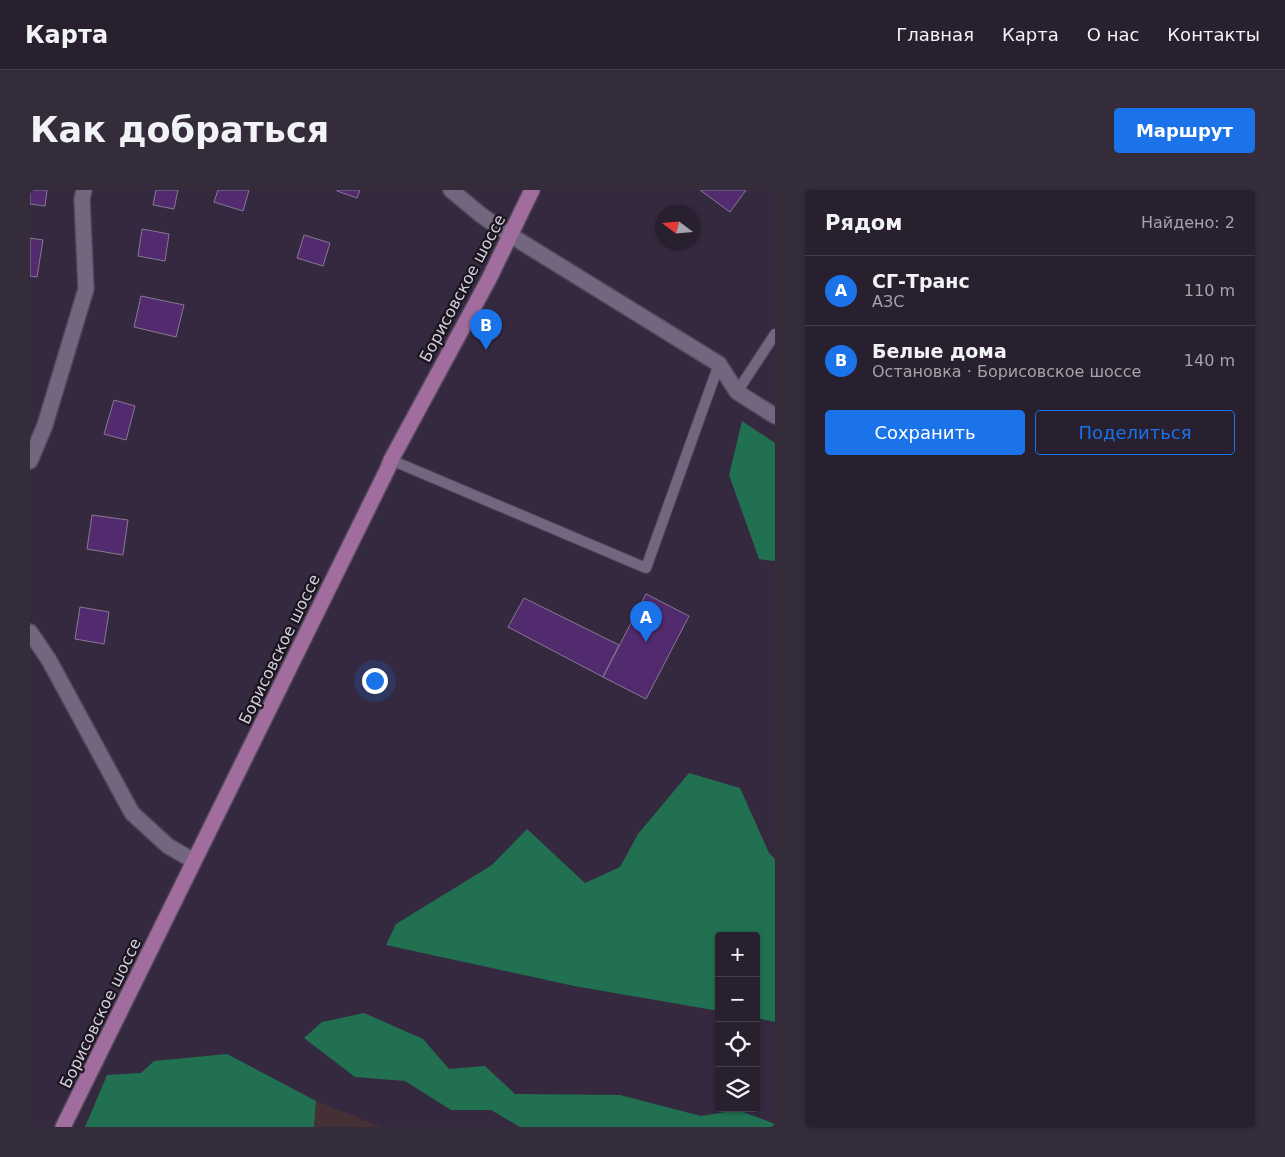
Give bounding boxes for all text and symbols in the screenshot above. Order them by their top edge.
text: Карта [25,21,108,49]
text: Главная [896,24,974,45]
text: Карта [1002,24,1059,45]
text: О нас [1087,24,1139,45]
text: Контакты [1167,24,1260,45]
button: Маршрут [1114,108,1255,153]
text: Как добраться [30,110,329,150]
north arrow [655,205,700,250]
street label: Борисовское шоссе [415,211,509,365]
text: Рядом [825,211,902,235]
text: Найдено: 2 [1141,213,1235,232]
text: СГ-Транс [872,270,970,292]
text: A [835,281,847,300]
text: 110 m [1184,281,1235,300]
text: АЗС [872,292,904,311]
pin: B [470,309,502,350]
text: Белые дома [872,340,1007,362]
text: B [835,351,847,370]
text: 140 m [1184,351,1235,370]
text: Остановка · Борисовское шоссе [872,362,1141,381]
button: Сохранить [825,410,1025,455]
button: Поделиться [1035,410,1235,455]
street label: Борисовское шоссе [235,571,324,727]
pin: A [630,601,662,642]
your location [362,668,388,694]
map controls [715,932,760,1112]
button: + [715,932,760,977]
street label: Борисовское шоссе [56,935,145,1091]
button: − [715,977,760,1022]
button: locate [715,1022,760,1067]
button: layers [715,1067,760,1112]

